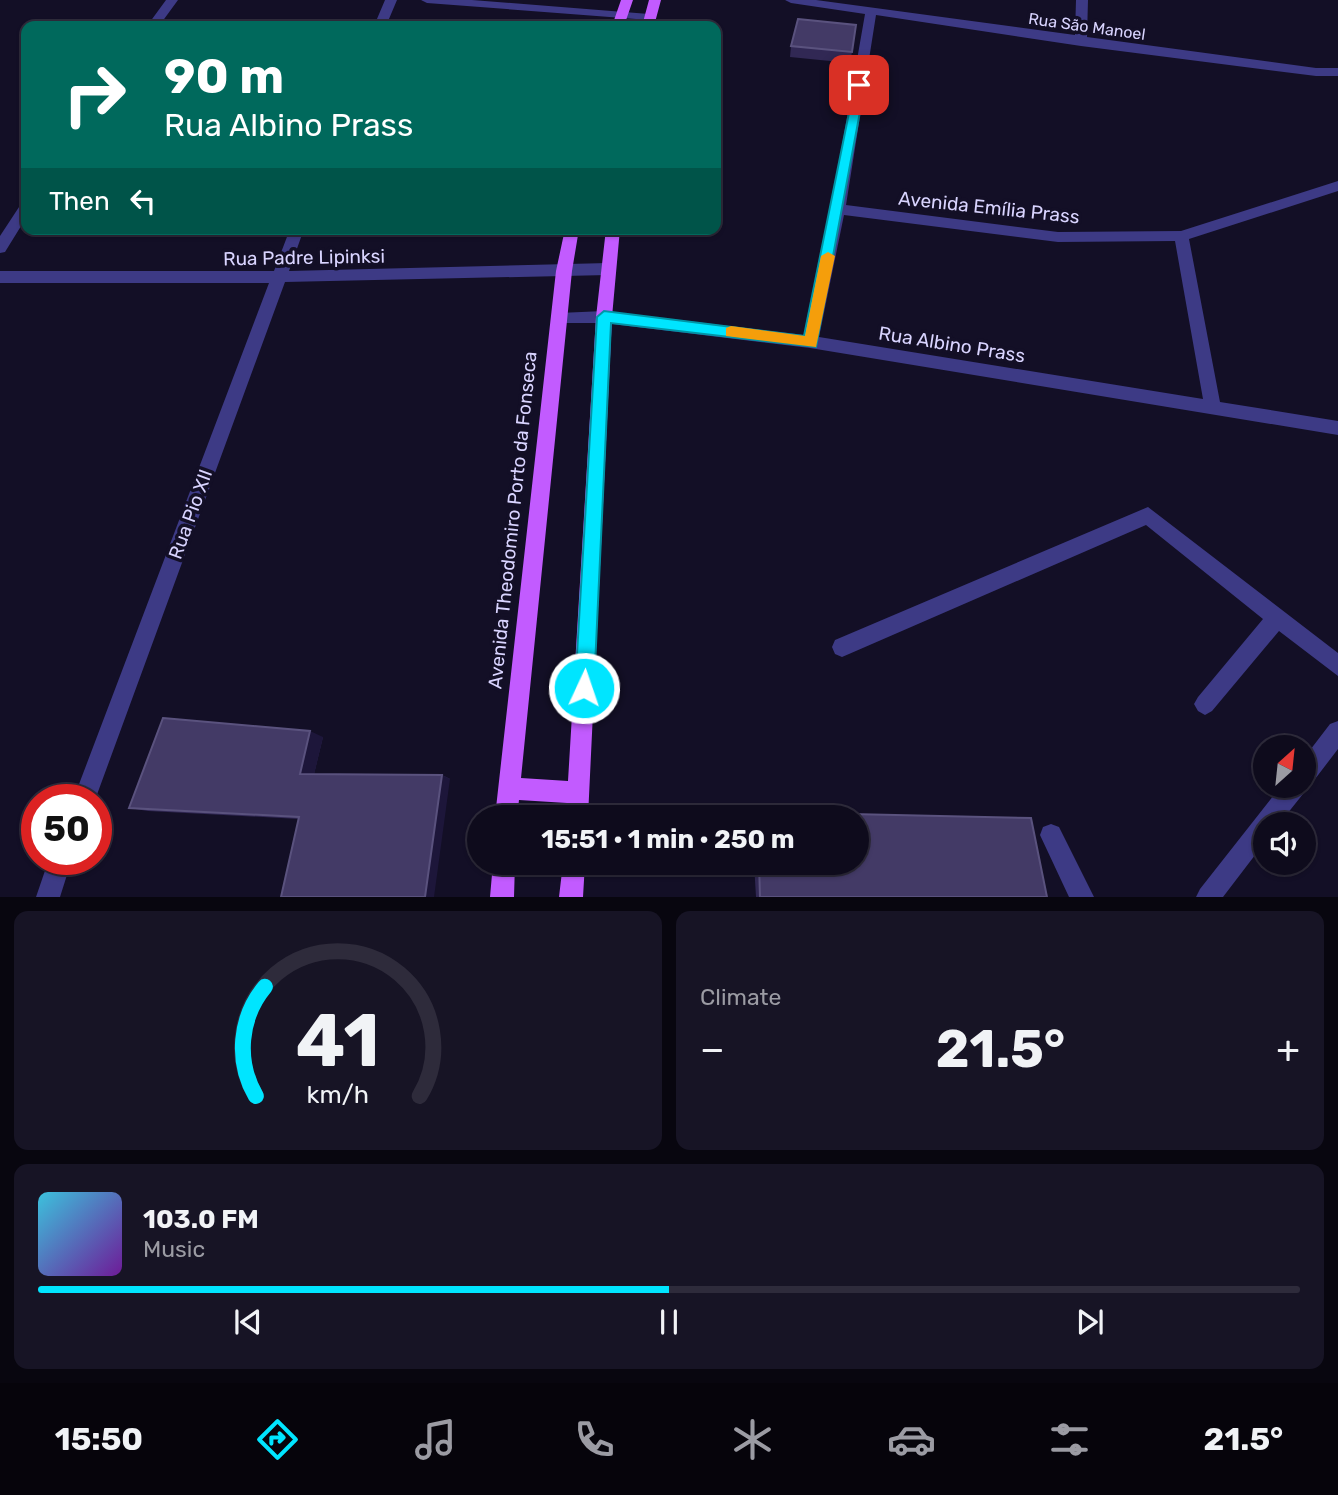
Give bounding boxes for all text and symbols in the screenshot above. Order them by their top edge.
street label: Rua São Manoel [1027,9,1147,44]
text: 90 m [164,47,284,105]
icon: right [49,49,140,140]
pin [829,55,889,115]
icon: arrive [840,66,878,104]
text: Rua Albino Prass [164,106,413,144]
icon: left [124,182,162,220]
text: Then [49,186,110,217]
street label: Avenida Emília Prass [897,187,1081,228]
street label: Rua Padre Lipinksi [223,245,385,270]
street label: Rua Albino Prass [877,322,1027,367]
street label: Avenida Theodomiro Porto da Fonseca [483,350,542,690]
street label: Rua Pio XII [164,466,217,562]
position arrow [547,651,621,725]
north arrow [1253,735,1316,798]
map controls [1253,735,1316,875]
speed limit sign: 50 [21,784,112,875]
button: sound [1253,812,1316,875]
text: 15:51 · 1 min · 250 m [541,824,795,855]
text: Climate [700,983,781,1011]
text: 41 [296,999,380,1085]
text: 21.5° [936,1018,1065,1080]
text: − [700,1026,725,1072]
text: + [1276,1026,1300,1072]
text: km/h [307,1080,369,1109]
text: 103.0 FM [143,1204,259,1235]
text: Music [143,1235,205,1263]
icon: previous [229,1303,267,1341]
icon: pause [650,1303,688,1341]
icon: next [1071,1303,1109,1341]
icon: directions [253,1415,302,1464]
icon: music [411,1415,460,1464]
icon: phone [570,1415,619,1464]
icon: climate [728,1415,777,1464]
icon: car [887,1415,936,1464]
icon: filters [1045,1415,1094,1464]
text: 15:50 [55,1420,143,1458]
text: 21.5° [1204,1420,1283,1458]

